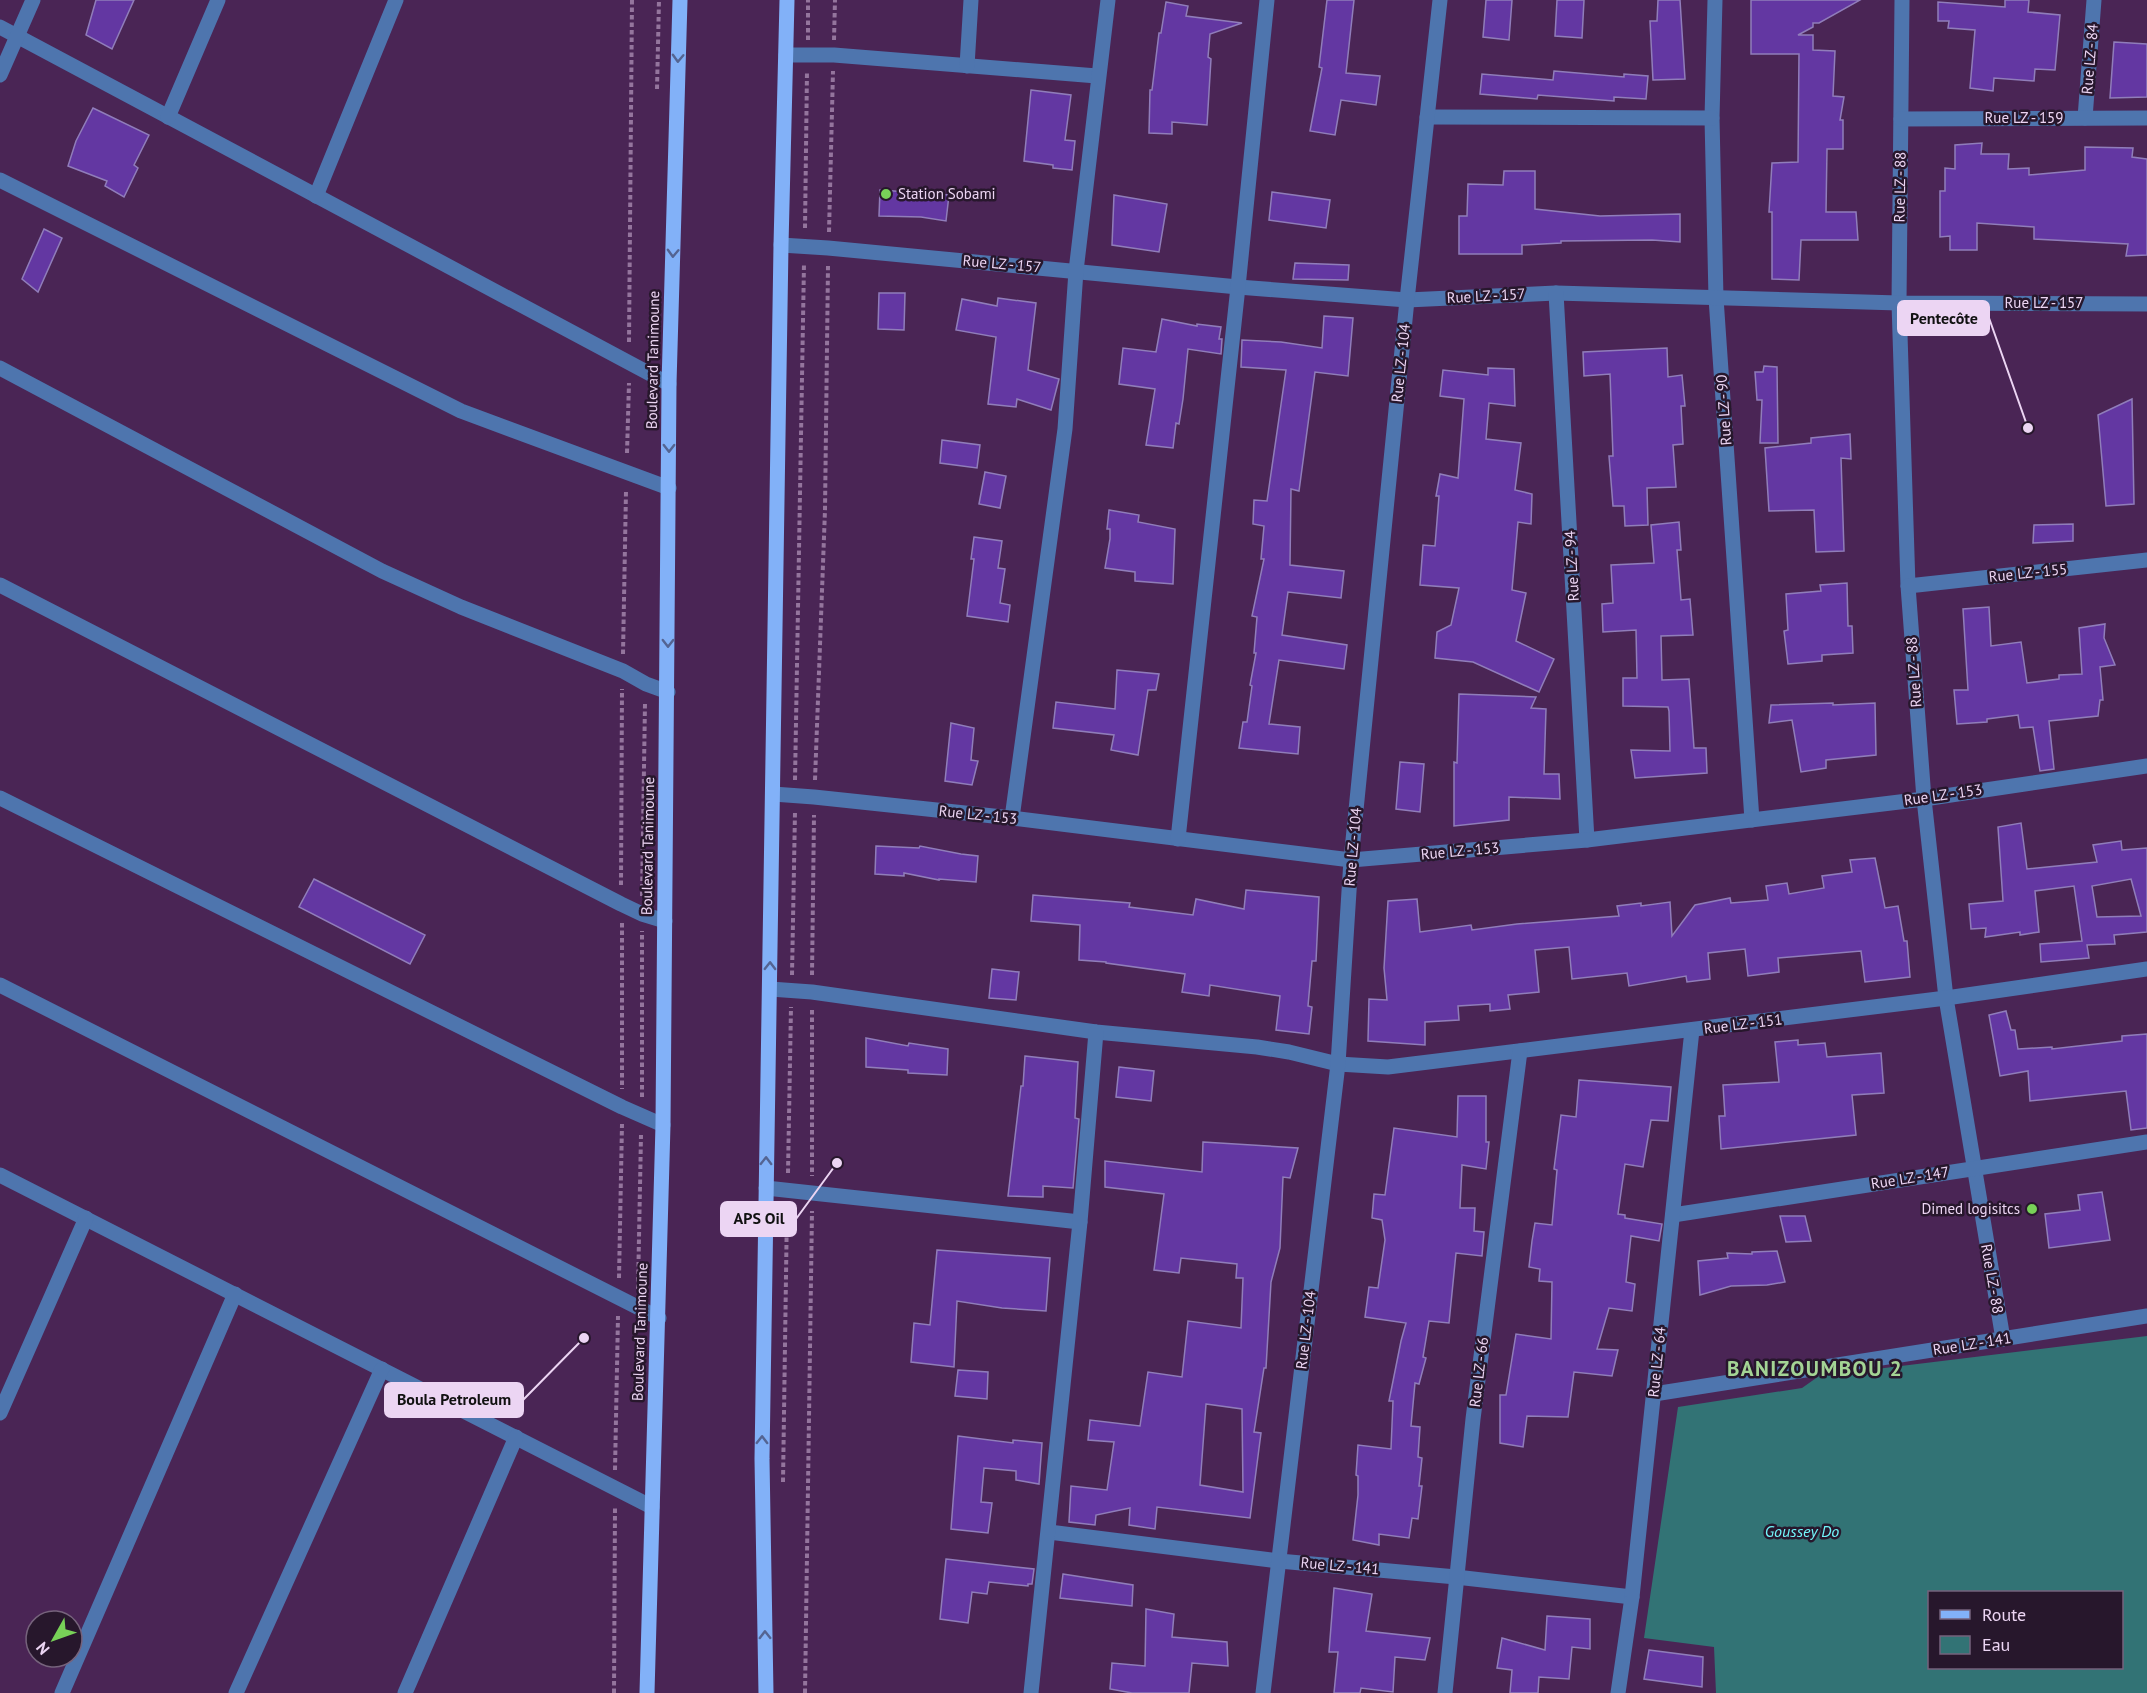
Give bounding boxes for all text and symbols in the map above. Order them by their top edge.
street label: Rue LZ - 84 [2077,23,2102,95]
one-way arrow [672,54,685,63]
street label: Rue LZ - 159 [1985,108,2063,127]
street label: Rue LZ - 88 [1889,151,1910,222]
place label: Station Sobami [898,184,996,203]
marker: Station Sobami [879,187,893,201]
one-way arrow [667,249,679,258]
street label: Rue LZ - 157 [962,251,1042,276]
street label: Rue LZ - 157 [1446,284,1526,307]
street label: Boulevard Tanimoune [642,291,663,429]
street label: Rue LZ - 157 [2005,293,2083,312]
callout: Pentecôte [1898,301,1989,335]
text: Pentecôte [1910,308,1978,328]
street label: Rue LZ - 104 [1387,323,1414,403]
street label: Rue LZ - 90 [1712,374,1735,446]
one-way arrow [663,444,675,453]
street label: Rue LZ - 94 [1560,530,1583,602]
street label: Rue LZ - 155 [1988,559,2068,586]
street label: Rue LZ - 88 [1902,636,1925,708]
one-way arrow [662,639,674,648]
street label: Boulevard Tanimoune [637,777,658,915]
street label: Rue LZ - 153 [1903,780,1983,809]
street label: Rue LZ - 153 [938,801,1018,828]
street label: Rue LZ - 104 [1340,807,1365,887]
street label: Rue LZ - 153 [1420,838,1500,863]
one-way arrow [764,961,776,970]
street label: Rue LZ - 151 [1703,1009,1783,1038]
one-way arrow [760,1156,773,1165]
street label: Rue LZ - 147 [1869,1162,1950,1193]
place label: Dimed logisitcs [1921,1199,2020,1218]
callout: APS Oil [721,1202,796,1236]
marker: Dimed logisitcs [2025,1202,2039,1216]
text: APS Oil [734,1208,785,1228]
street label: Rue LZ - 88 [1977,1242,2008,1315]
street label: Boulevard Tanimoune [628,1262,651,1402]
street label: Rue LZ - 104 [1291,1290,1320,1370]
street label: Rue LZ - 64 [1643,1326,1670,1398]
street label: Rue LZ - 141 [1931,1328,2012,1359]
street label: Rue LZ - 66 [1465,1336,1492,1408]
district label: BANIZOUMBOU 2 [1727,1355,1903,1382]
callout: Boula Petroleum [385,1383,523,1417]
text: Boula Petroleum [397,1389,511,1409]
one-way arrow [756,1435,769,1444]
water label: Goussey Do [1765,1521,1839,1541]
street label: Rue LZ - 141 [1300,1553,1380,1578]
legend [1928,1591,2123,1669]
text: Route [1982,1603,2026,1626]
north arrow [24,1609,84,1669]
one-way arrow [759,1630,772,1639]
text: Eau [1982,1633,2010,1656]
text: N [31,1638,54,1659]

